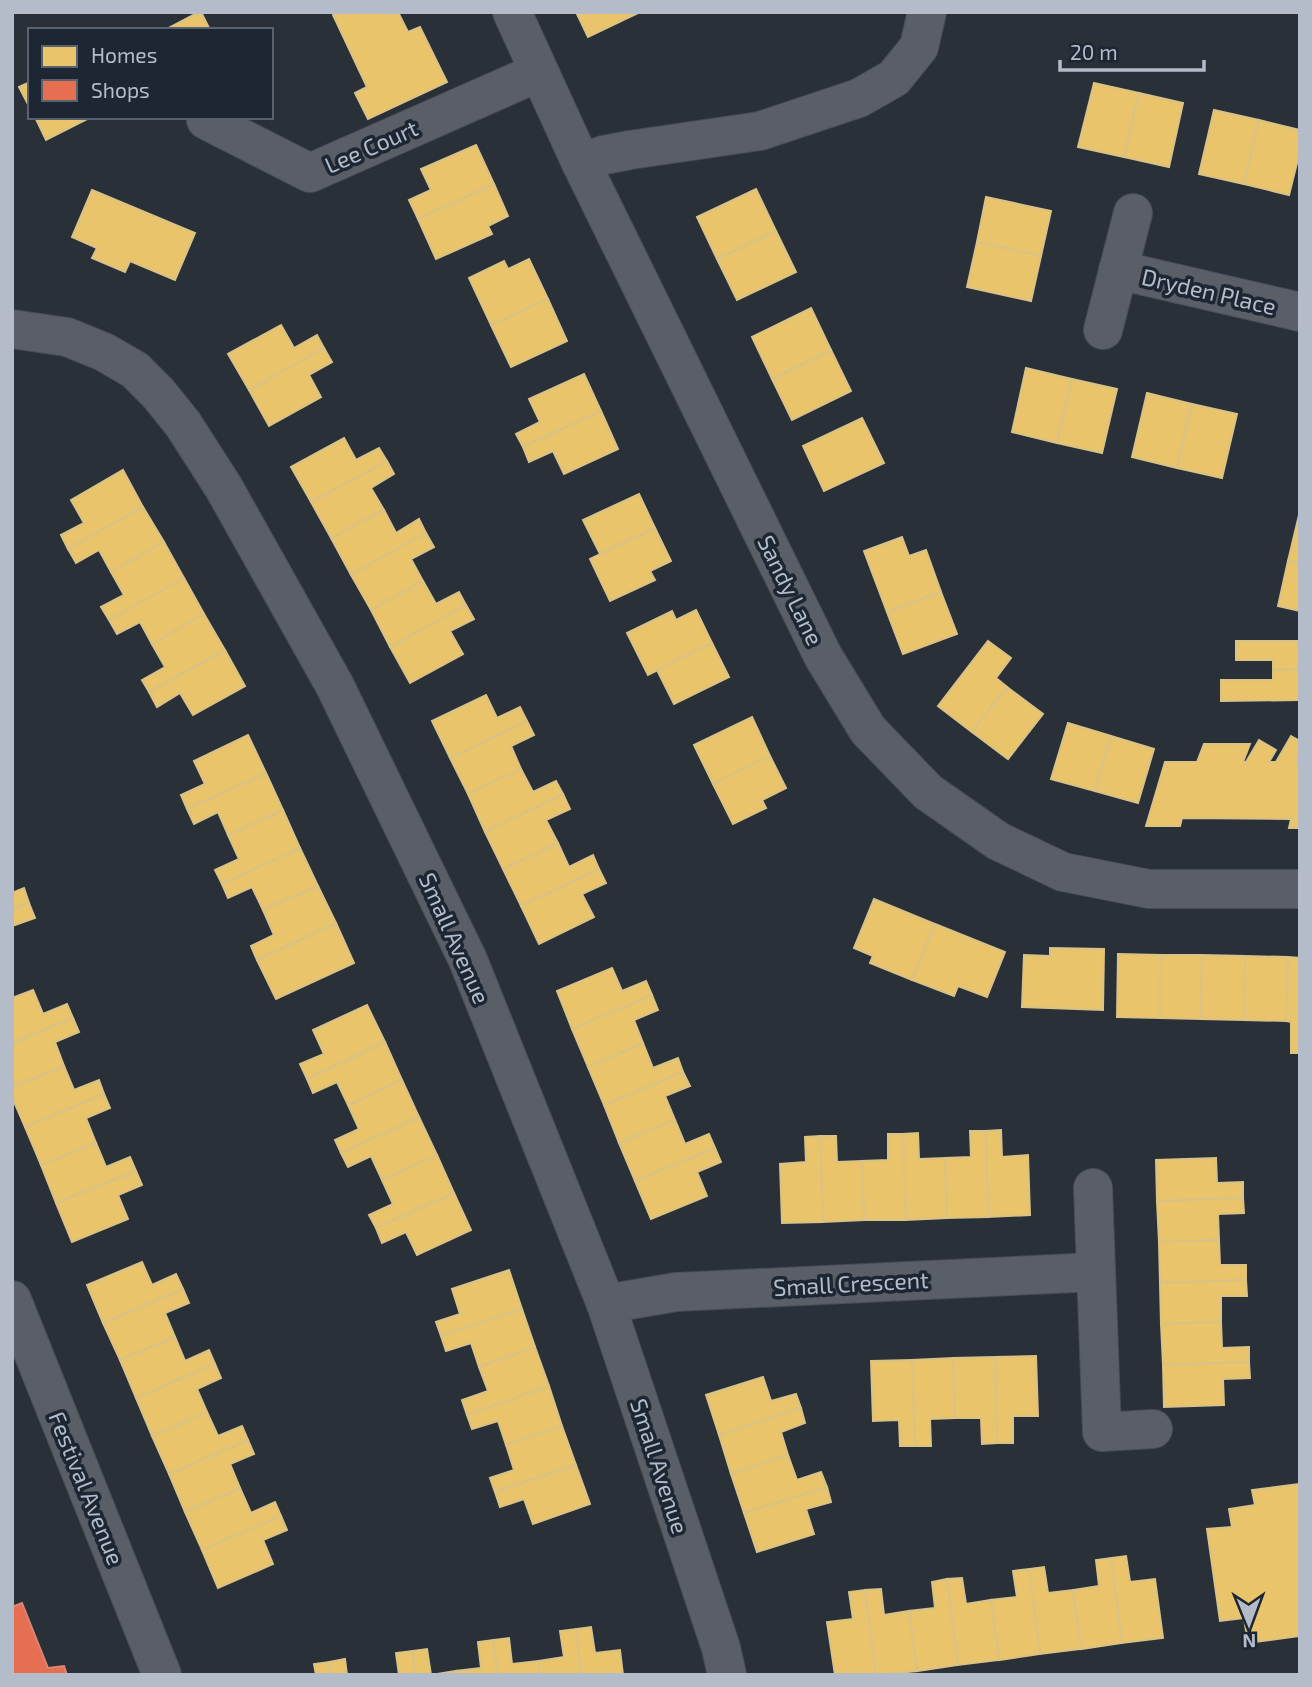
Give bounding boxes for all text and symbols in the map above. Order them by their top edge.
legend [28,28,273,119]
scale bar [1060,28,1204,72]
text: 20 m [1070,39,1118,64]
text: Homes [91,42,157,67]
text: Shops [91,77,150,102]
street label: Lee Court [320,113,422,179]
street label: Dryden Place [1139,262,1279,320]
street label: Sandy Lane [752,530,830,650]
street label: Small Avenue [414,868,496,1008]
street label: Small Crescent [773,1265,930,1301]
street label: Small Avenue [625,1395,695,1537]
street label: Festival Avenue [43,1407,131,1569]
north arrow [1214,1589,1284,1659]
text: N [1242,1630,1256,1653]

